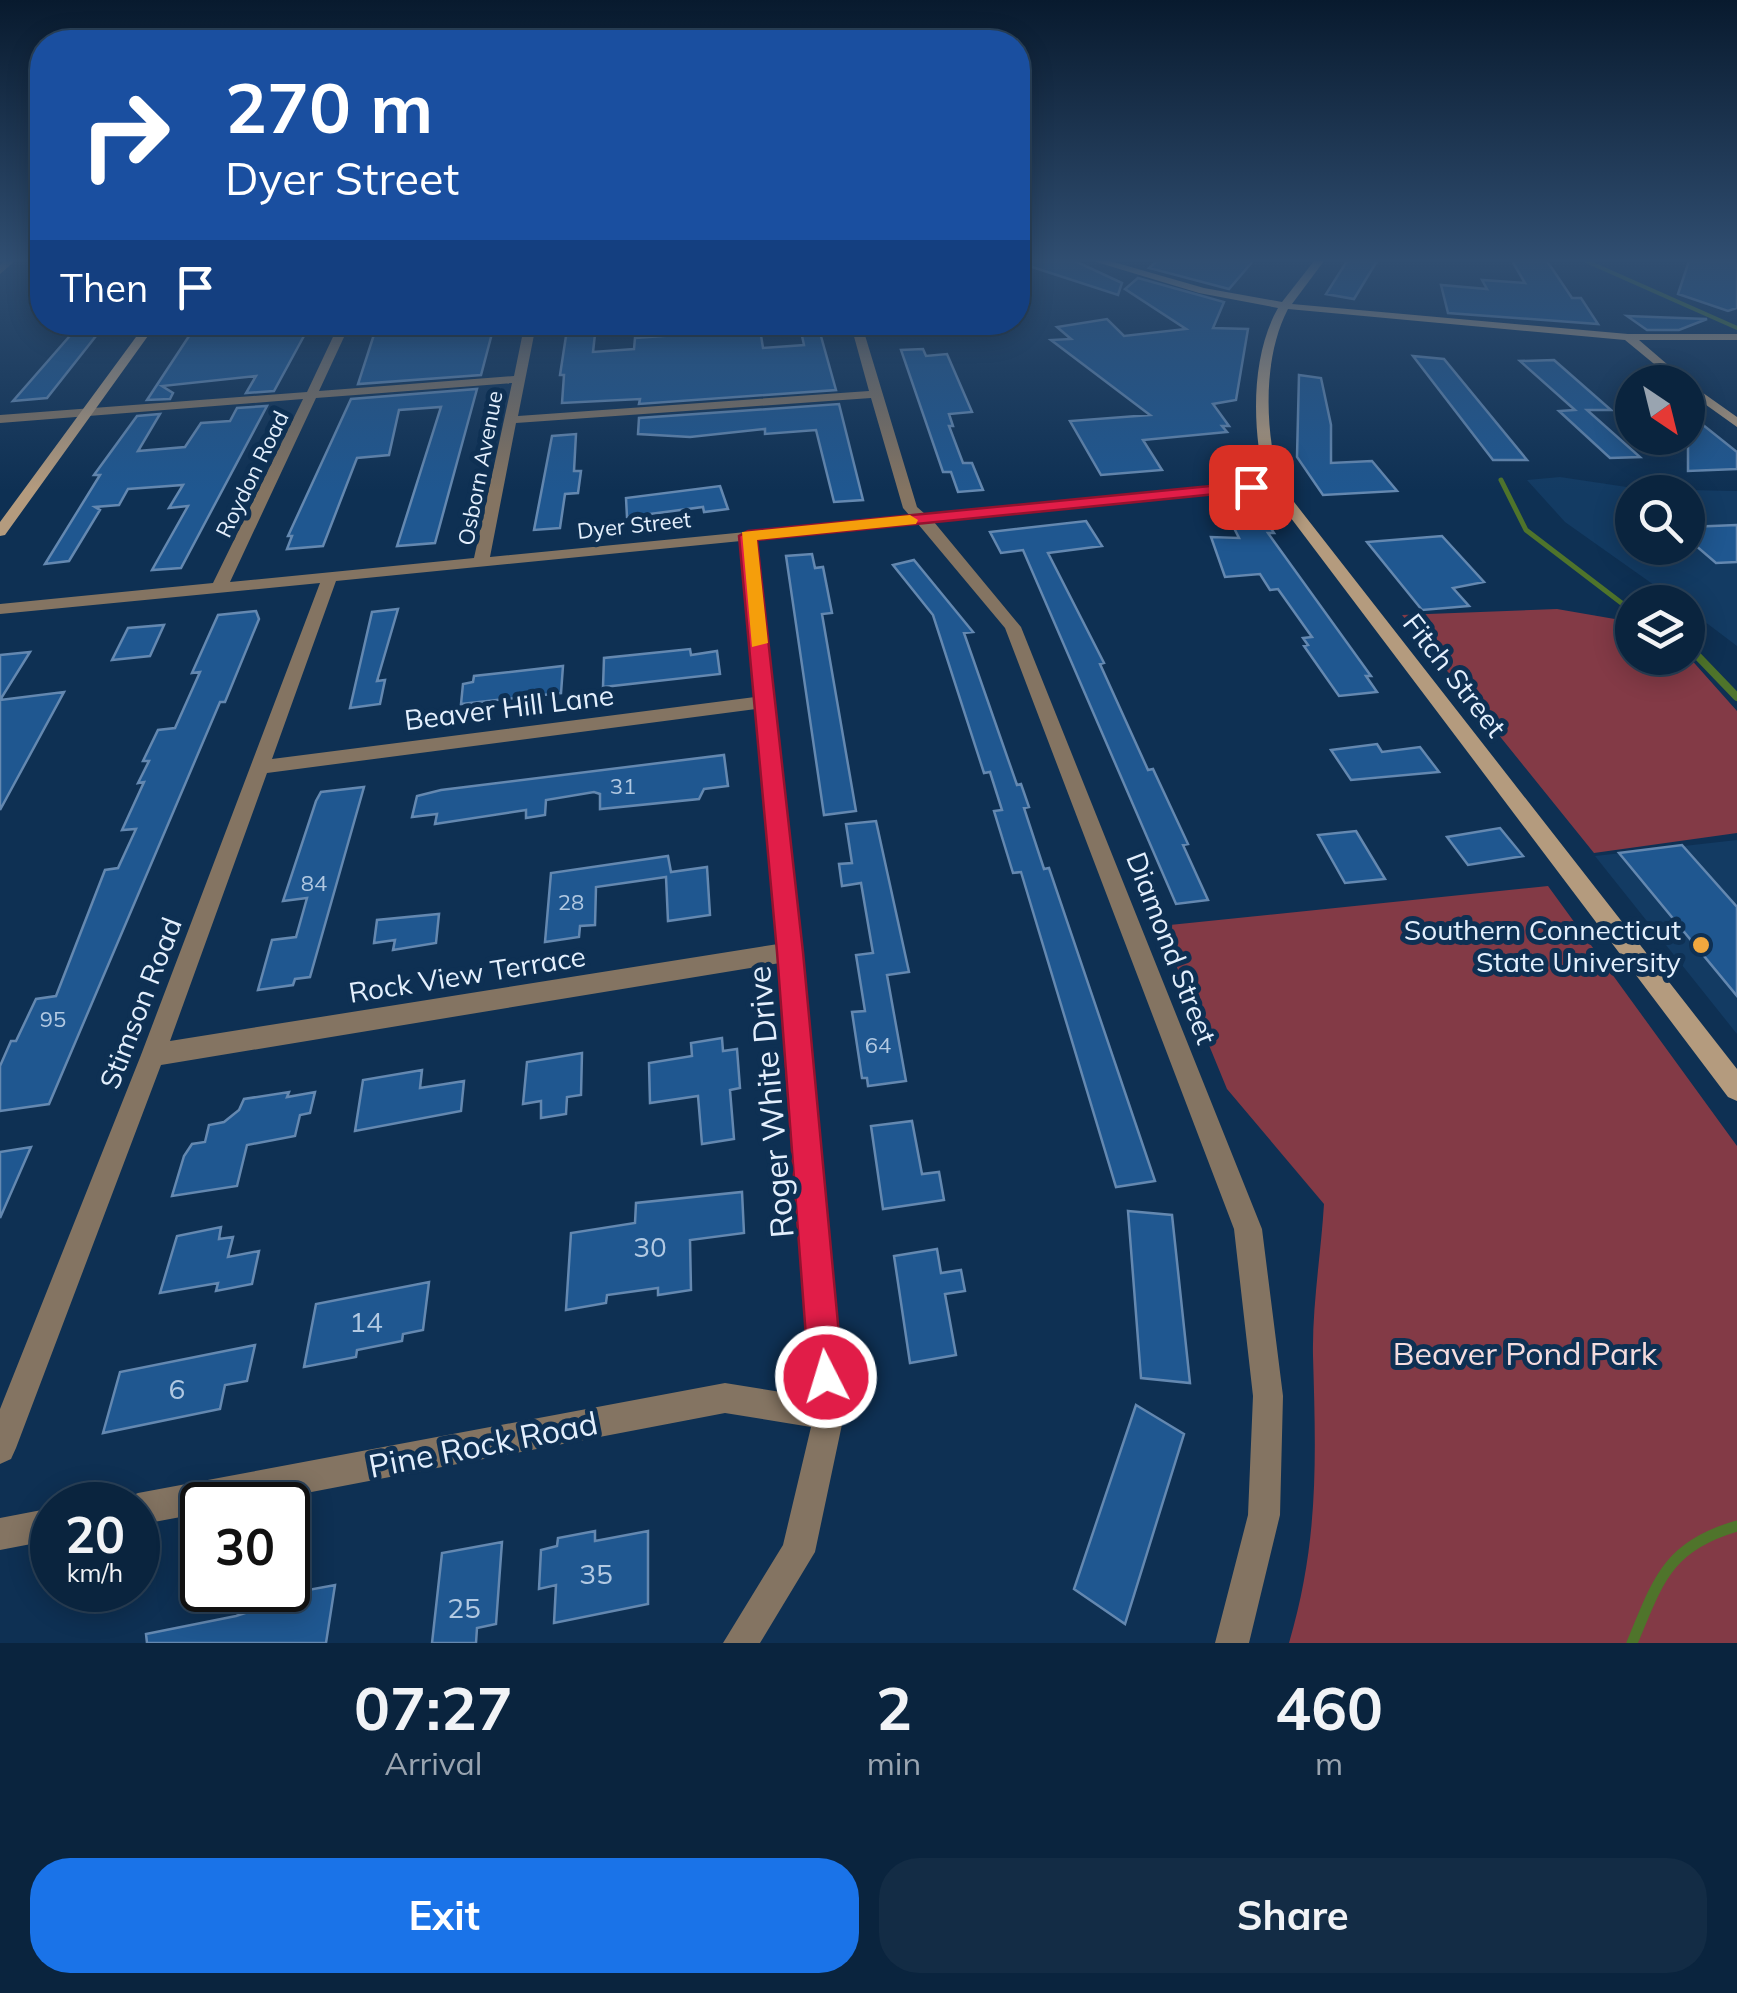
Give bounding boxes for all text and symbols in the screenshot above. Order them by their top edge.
text: 270 m [225,63,433,151]
icon: right [60,70,190,200]
text: Dyer Street [225,150,459,206]
icon: arrive [168,260,223,315]
text: Then [60,264,148,312]
north arrow [1615,365,1705,455]
map controls [1615,365,1705,675]
street label: Osborn Avenue [451,388,509,548]
street label: Roydon Road [209,406,295,542]
pin [1209,445,1294,530]
icon: arrive [1224,460,1279,515]
button: search [1615,475,1705,565]
street label: Dyer Street [576,505,693,545]
button: layers [1615,585,1705,675]
street label: Fitch Street [1396,606,1514,744]
street label: Beaver Hill Lane [402,677,616,737]
house number: 31 [610,772,636,800]
street label: Diamond Street [1119,847,1225,1049]
house number: 84 [301,869,327,897]
house number: 28 [558,888,584,916]
street label: Stimson Road [91,912,189,1094]
place label: Southern Connecticut State University [1404,912,1681,979]
marker: Southern Connecticut State University [1690,934,1712,956]
street label: Rock View Terrace [346,938,588,1010]
street label: Roger White Drive [738,964,802,1240]
house number: 95 [40,1005,66,1033]
house number: 64 [865,1031,891,1059]
house number: 30 [633,1229,667,1264]
house number: 14 [349,1304,383,1339]
position arrow [774,1325,878,1429]
park label: Beaver Pond Park [1393,1333,1658,1373]
house number: 6 [169,1371,185,1406]
street label: Pine Rock Road [365,1402,601,1486]
speed limit sign: 30 [180,1482,310,1612]
text: 20 [65,1503,125,1566]
house number: 35 [579,1556,613,1591]
text: km/h [67,1557,123,1588]
house number: 25 [447,1590,481,1625]
text: 07:27 [354,1670,513,1745]
text: 2 [876,1670,912,1745]
text: 460 [1275,1670,1383,1745]
text: Arrival [384,1743,482,1783]
text: min [867,1743,921,1783]
text: m [1315,1743,1343,1783]
button: Exit [30,1858,859,1973]
button: Share [879,1858,1707,1973]

